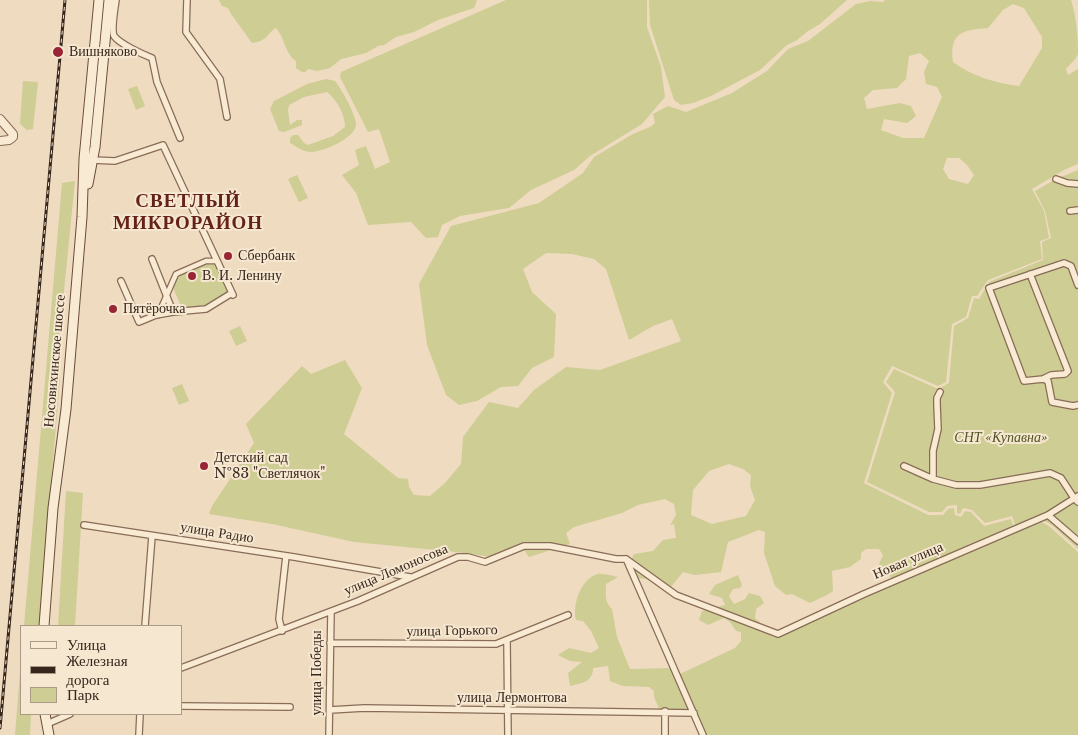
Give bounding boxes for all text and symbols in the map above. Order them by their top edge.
place label: Вишняково [69,44,137,60]
marker: Вишняково [51,45,65,59]
district label: СВЕТЛЫЙ МИКРОРАЙОН [112,191,264,235]
place label: Сбербанк [238,248,295,264]
marker: Сбербанк [222,250,234,262]
place label: В. И. Ленину [202,268,282,284]
marker: В. И. Ленину [186,270,198,282]
street label: Носовихинское шоссе [41,294,69,428]
place label: Пятёрочка [123,301,185,317]
marker: Пятёрочка [107,303,119,315]
park label: СНТ «Купавна» [954,430,1048,446]
place label: Детский сад №83 "Светлячок" [214,450,326,482]
marker: Детский сад №83 "Светлячок" [198,460,210,472]
street label: улица Радио [179,519,255,547]
street label: Новая улица [870,539,946,583]
street label: улица Ломоносова [342,541,450,599]
street label: улица Горького [406,622,498,640]
legend [20,625,182,715]
street label: улица Победы [309,630,325,716]
text: Улица [67,635,106,654]
text: Железная дорога [66,651,128,689]
text: Парк [67,685,99,704]
street label: улица Лермонтова [457,690,567,706]

